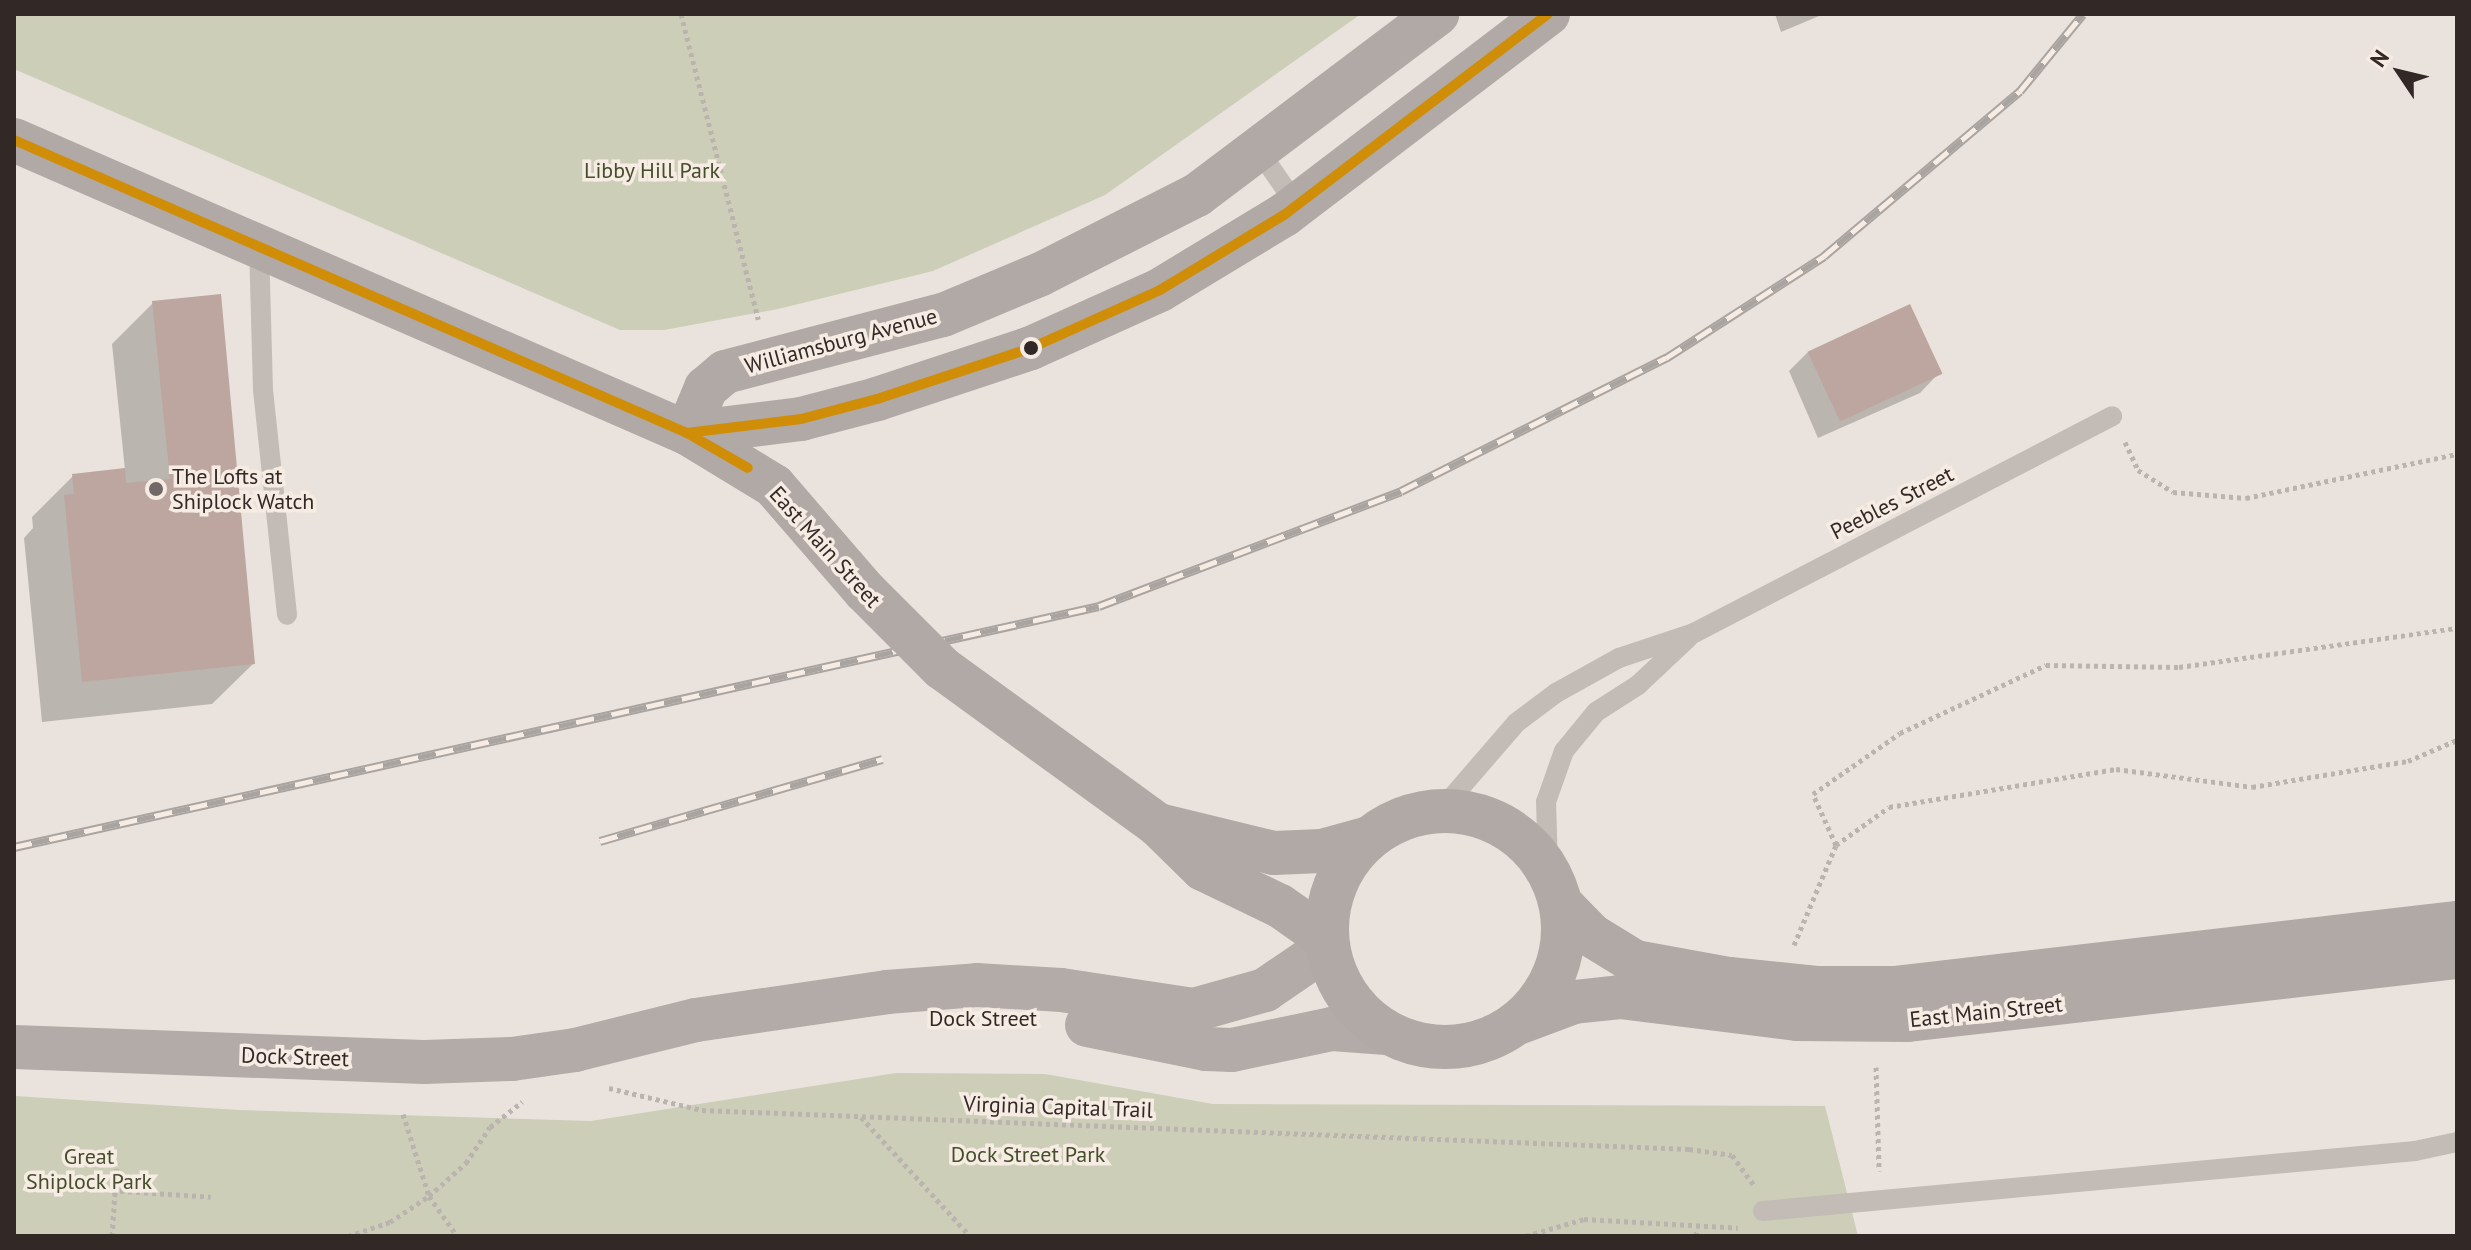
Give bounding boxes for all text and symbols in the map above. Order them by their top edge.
north arrow [2359,32,2439,112]
text: N [2364,44,2395,72]
park label: Libby Hill Park [584,158,720,184]
street label: Williamsburg Avenue [742,303,940,379]
unlabelled marker [1023,340,1039,356]
street label: Peebles Street [1826,461,1958,545]
place label: The Lofts at Shiplock Watch [172,463,315,514]
marker: The Lofts at Shiplock Watch [147,480,165,498]
street label: East Main Street [764,481,886,613]
street label: East Main Street [1908,991,2064,1033]
street label: Dock Street [929,1006,1037,1032]
street label: Dock Street [240,1042,350,1072]
street label: Virginia Capital Trail [962,1090,1154,1124]
park label: Dock Street Park [950,1142,1106,1168]
park label: Great Shiplock Park [26,1143,152,1194]

